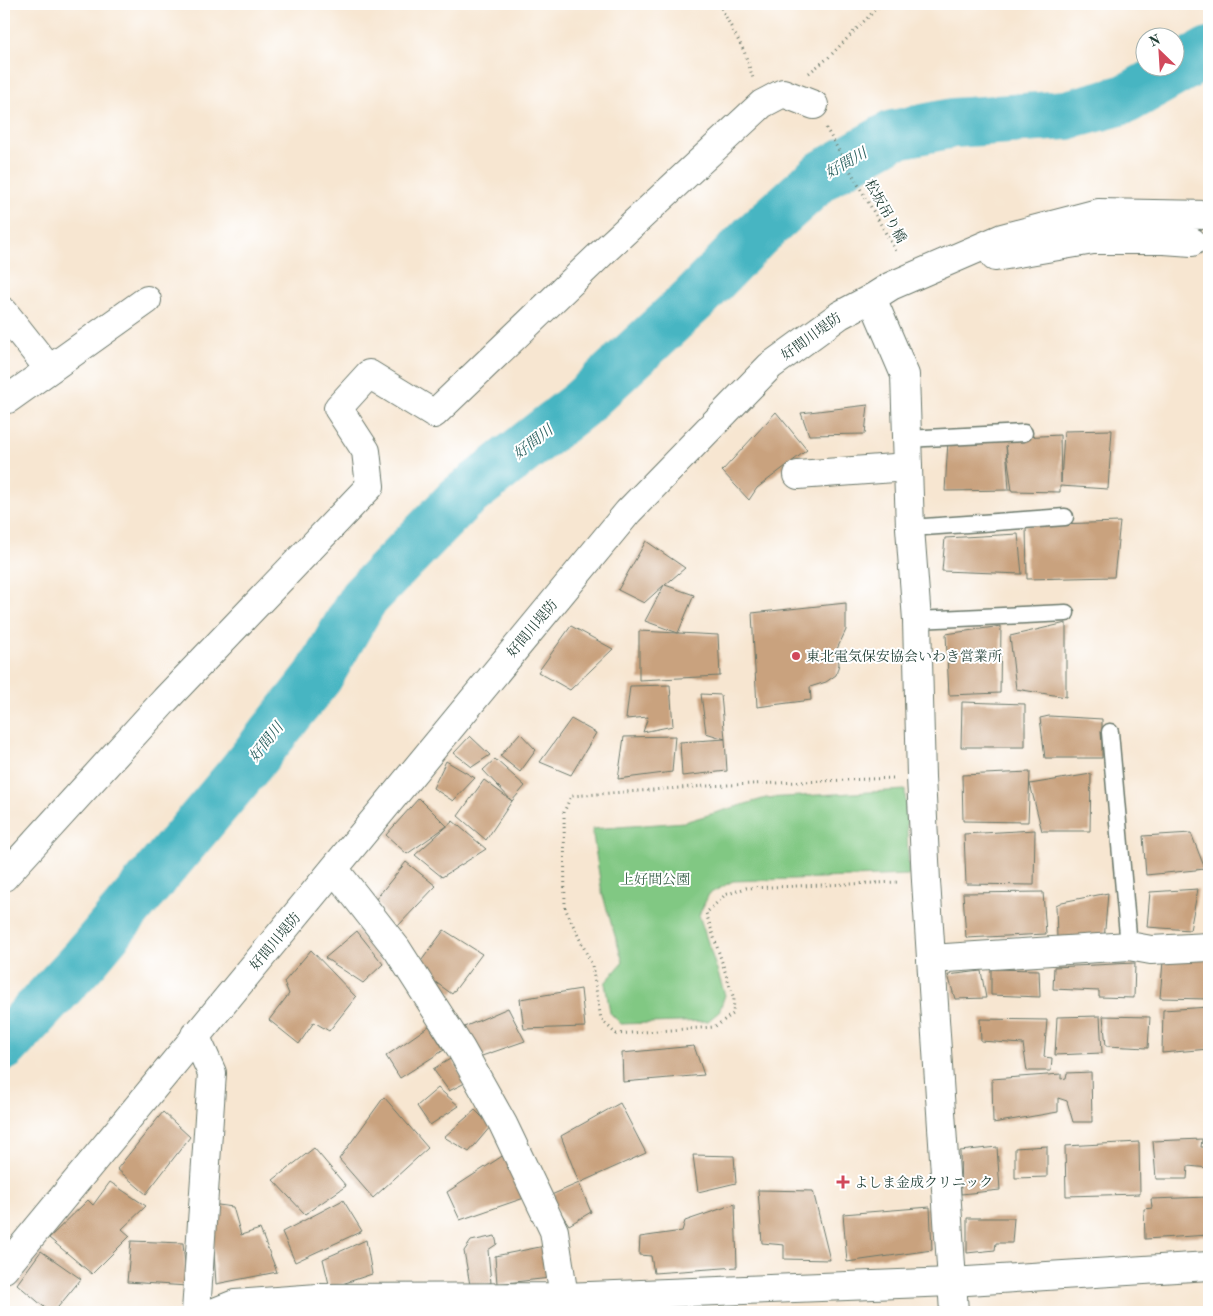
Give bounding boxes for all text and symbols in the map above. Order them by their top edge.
north arrow [1136,28,1186,78]
text: N [1147,32,1163,50]
water label: 好間川 [823,144,872,182]
street label: 松坂吊り橋 [862,177,909,245]
street label: 好間川堤防 [779,310,844,363]
water label: 好間川 [510,421,558,463]
street label: 好間川堤防 [504,597,561,660]
place label: 東北電気保安協会いわき営業所 [806,649,1002,664]
marker: 東北電気保安協会いわき営業所 [790,650,802,662]
water label: 好間川 [246,718,288,765]
park label: 上好間公園 [620,872,690,887]
street label: 好間川堤防 [247,910,304,973]
marker: よしま金成クリニック [836,1175,850,1189]
place label: よしま金成クリニック [854,1175,993,1190]

